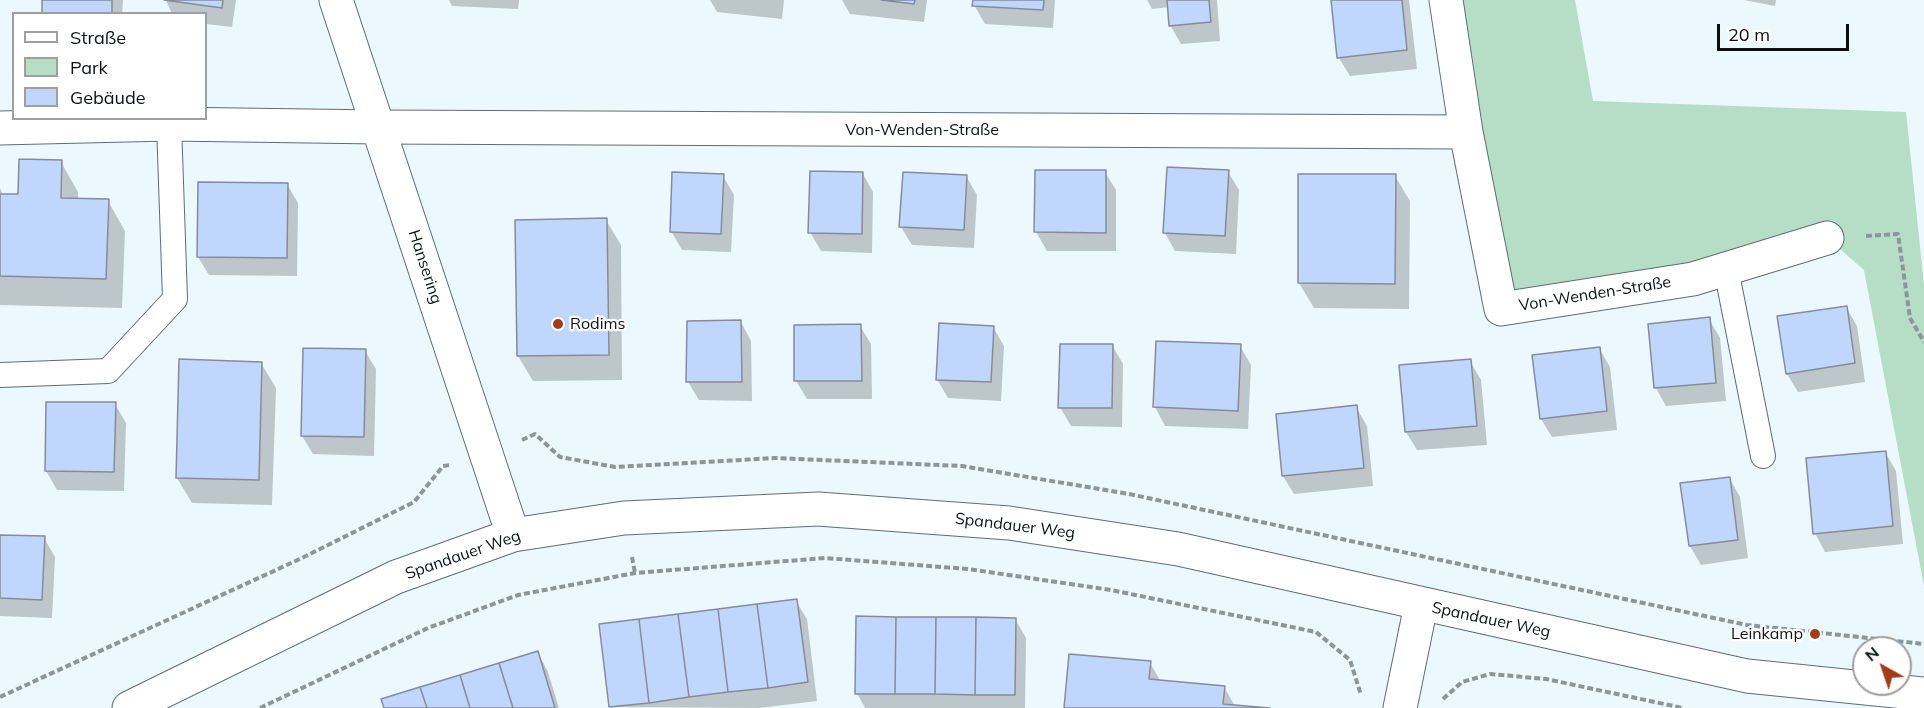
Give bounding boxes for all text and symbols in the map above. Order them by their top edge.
legend [12,12,207,120]
scale bar [1720,12,1852,50]
text: 20 m [1728,23,1770,46]
text: Straße [70,26,126,49]
text: Park [70,56,108,79]
text: Gebäude [70,86,146,109]
street label: Von-Wenden-Straße [845,120,999,140]
street label: Hansering [404,228,446,306]
street label: Von-Wenden-Straße [1518,272,1672,316]
place label: Rodims [570,314,625,334]
marker: Rodims [551,317,565,331]
street label: Spandauer Weg [954,509,1076,543]
street label: Spandauer Weg [403,526,523,584]
street label: Spandauer Weg [1430,598,1552,642]
place label: Leinkamp [1731,624,1803,644]
marker: Leinkamp [1808,627,1822,641]
north arrow [1852,636,1912,696]
text: N [1861,642,1883,665]

